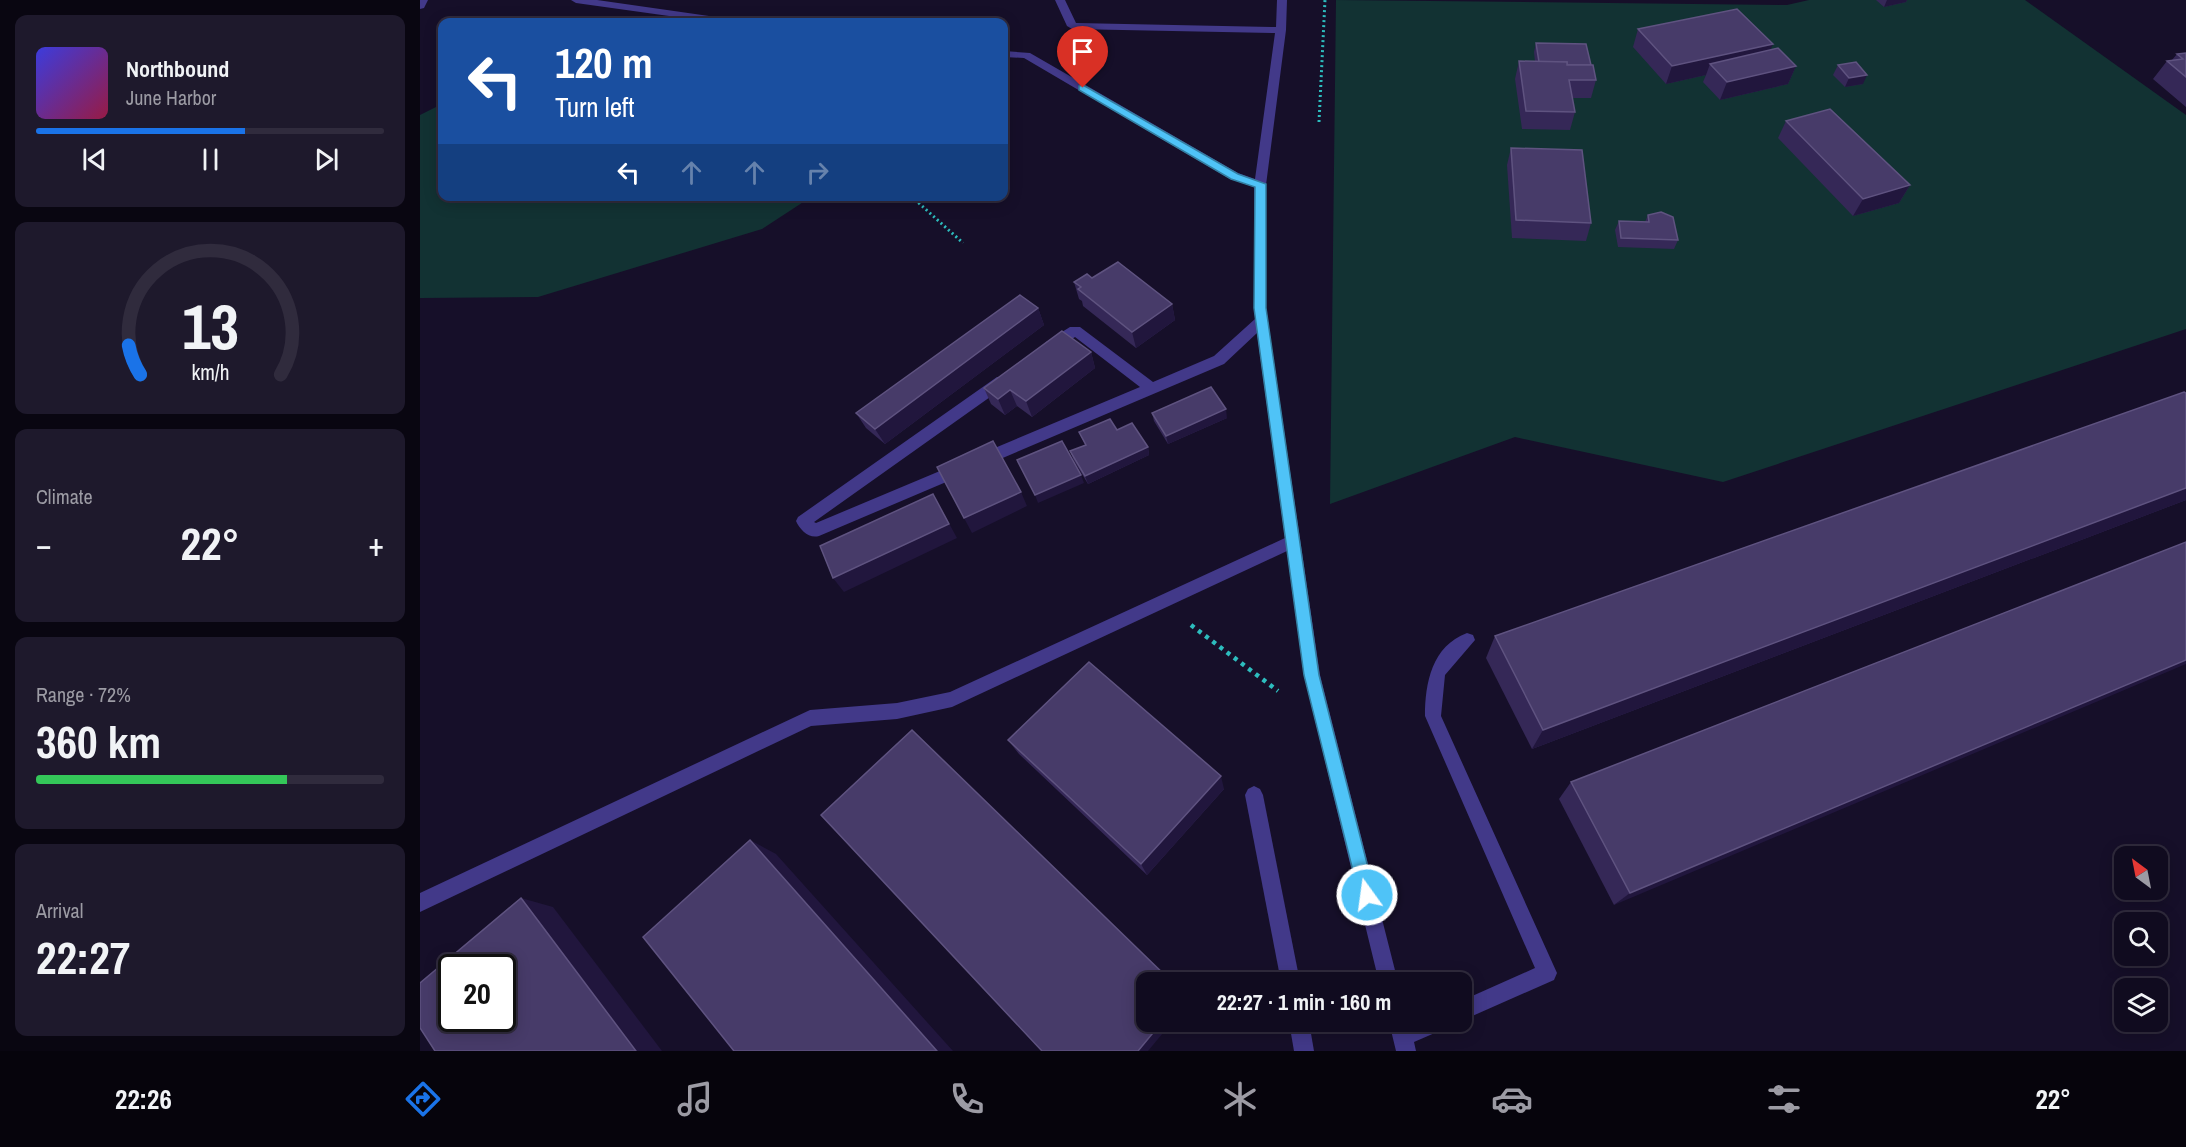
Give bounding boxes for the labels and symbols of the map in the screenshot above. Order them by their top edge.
pin [1057,26,1108,88]
north arrow [2114,846,2168,900]
position arrow [1335,863,1399,927]
speed limit sign: 20 [438,954,516,1032]

